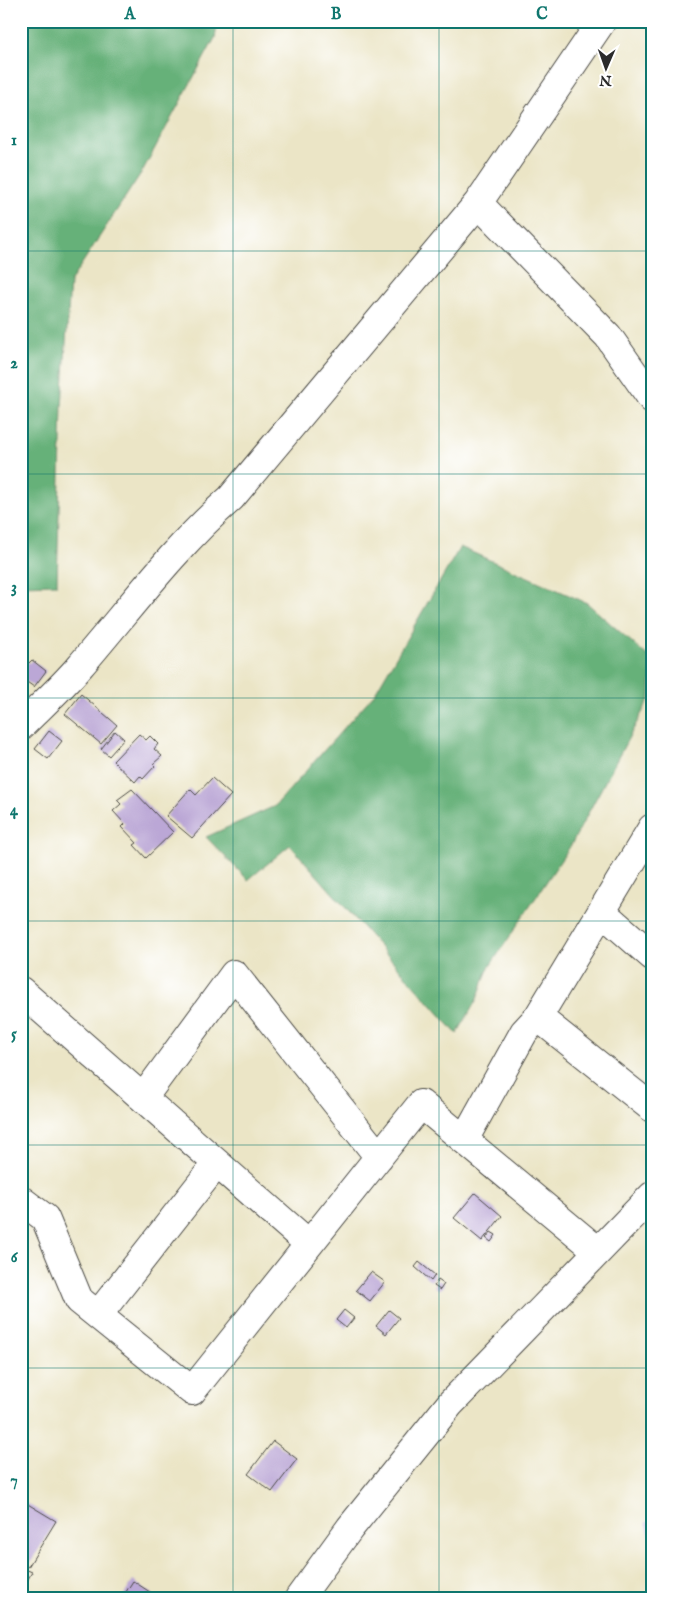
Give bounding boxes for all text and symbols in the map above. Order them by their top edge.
text: A [124,5,137,25]
text: B [331,5,342,25]
text: C [536,5,548,25]
north arrow [580,42,630,92]
text: N [599,71,613,89]
text: 1 [11,131,17,151]
text: 2 [10,354,18,374]
text: 3 [11,578,17,598]
text: 4 [10,801,19,821]
text: 5 [11,1025,17,1045]
text: 6 [11,1248,19,1268]
text: 7 [10,1471,18,1491]

